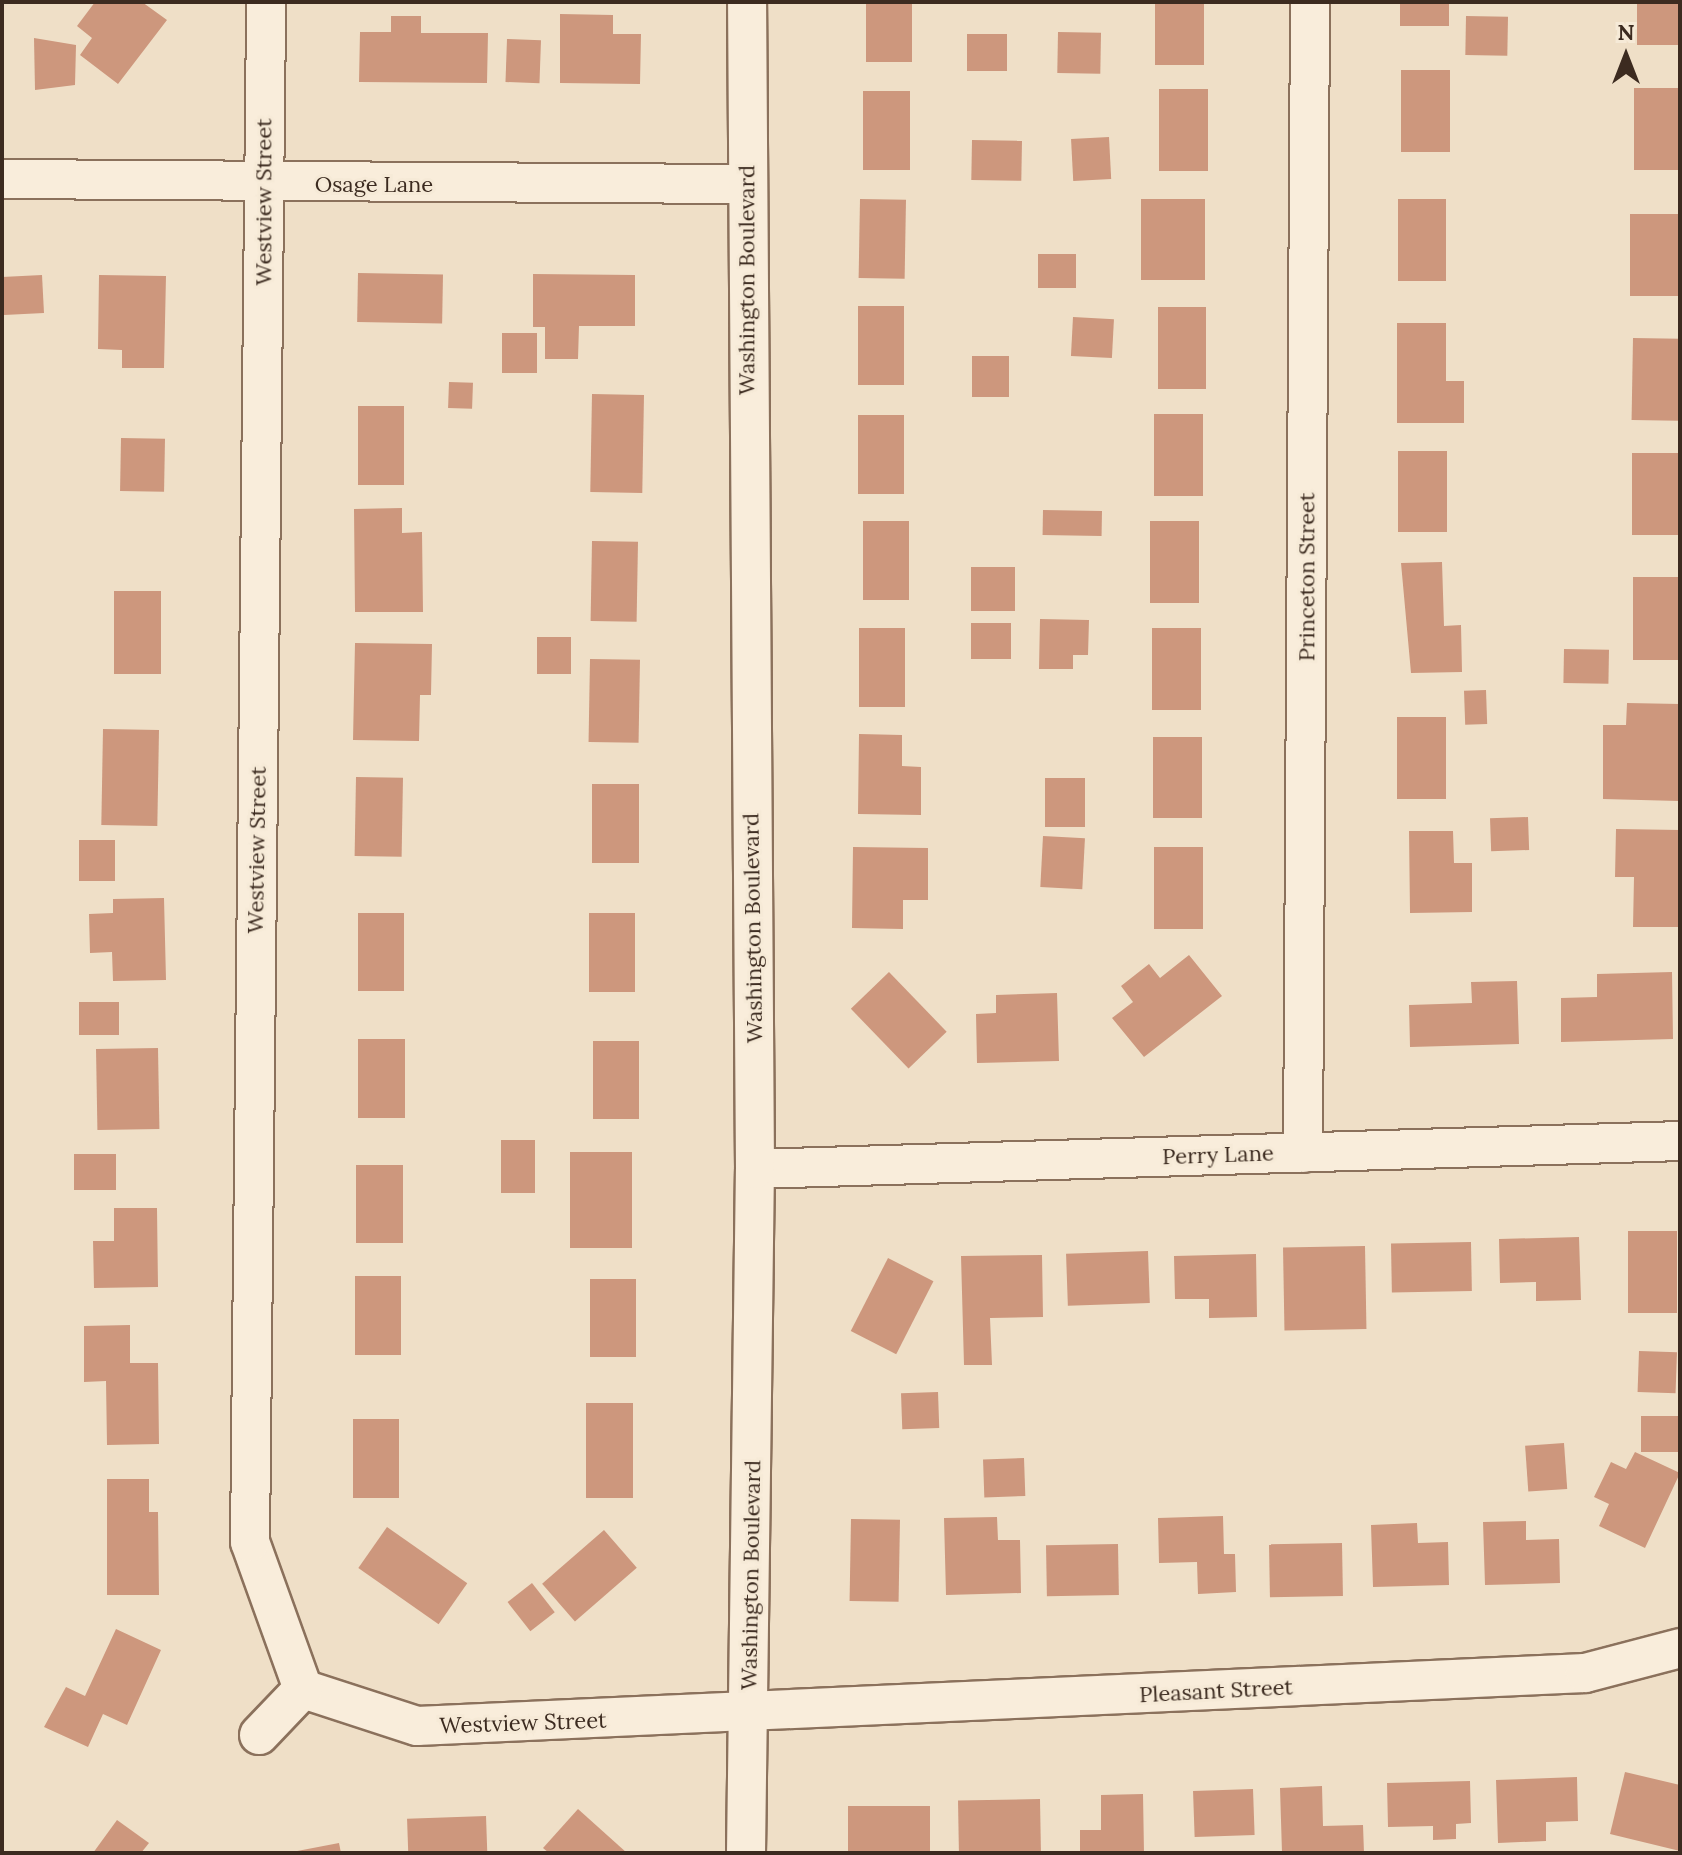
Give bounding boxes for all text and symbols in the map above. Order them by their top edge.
north arrow [1586,16,1666,96]
text: N [1617,18,1635,46]
street label: Westview Street [251,119,277,285]
street label: Washington Boulevard [734,165,760,395]
street label: Osage Lane [315,172,433,198]
street label: Princeton Street [1294,493,1320,661]
street label: Westview Street [242,766,272,934]
street label: Washington Boulevard [738,813,768,1043]
street label: Perry Lane [1162,1140,1274,1170]
street label: Washington Boulevard [736,1460,766,1690]
street label: Pleasant Street [1139,1674,1293,1708]
street label: Westview Street [439,1707,607,1739]

